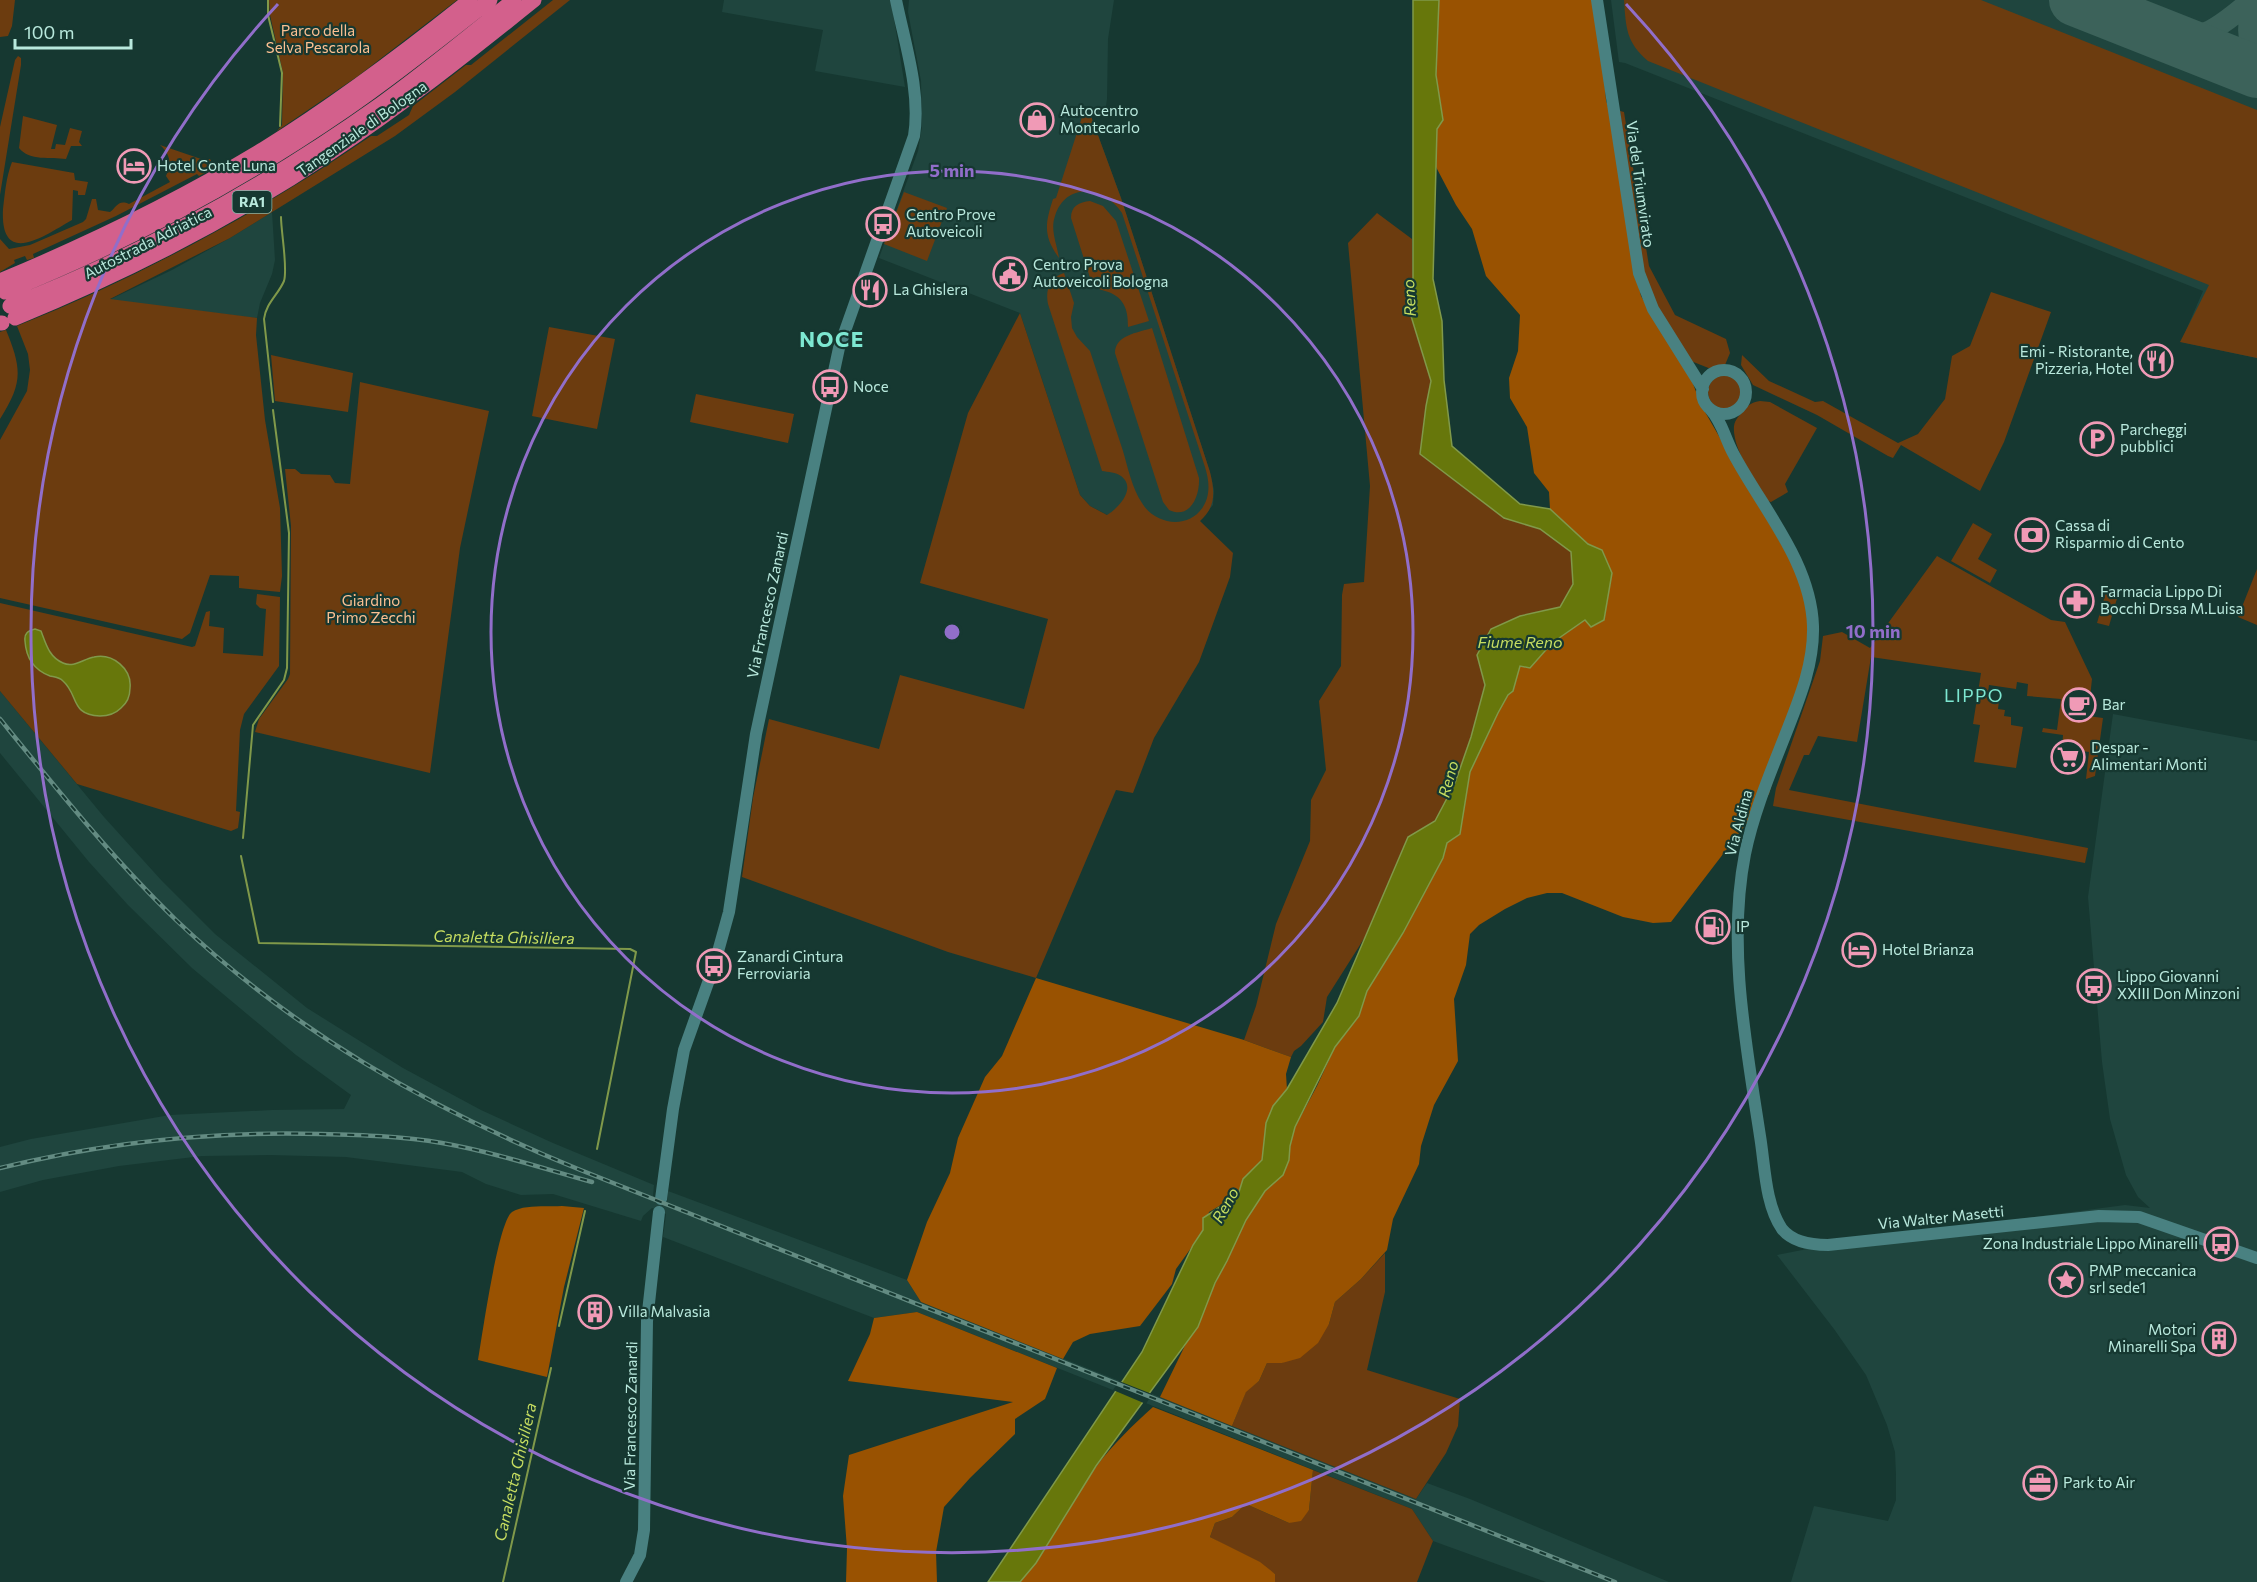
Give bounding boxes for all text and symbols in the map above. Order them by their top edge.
scale bar [15,12,130,50]
text: 100 m [24,21,74,43]
park label: Parco della Selva Pescarola [266,21,370,56]
street label: Tangenziale di Bologna [293,77,430,180]
place label: Autocentro Montecarlo [1060,101,1140,136]
shop icon: Autocentro Montecarlo [1019,102,1055,138]
street label: Via del Triumvirato [1623,119,1659,248]
hotel icon: Hotel Conte Luna [116,148,152,184]
place label: Hotel Conte Luna [157,156,276,174]
text: 5 min [929,159,975,181]
road number: RA1 [232,191,272,213]
street label: Autostrada Adriatica [81,202,214,282]
place label: Centro Prove Autoveicoli [906,205,996,240]
bus stop icon: Centro Prove Autoveicoli [865,206,901,242]
place label: Centro Prova Autoveicoli Bologna [1033,255,1168,290]
public building icon: Centro Prova Autoveicoli Bologna [992,256,1028,292]
restaurant icon: La Ghislera [852,272,888,308]
water label: Reno [1398,279,1419,317]
place label: La Ghislera [893,280,968,298]
district label: NOCE [799,326,865,351]
place label: Emi - Ristorante, Pizzeria, Hotel [2020,342,2133,377]
restaurant icon: Emi - Ristorante, Pizzeria, Hotel [2138,343,2174,379]
bus stop icon: Noce [812,369,848,405]
place label: Noce [853,377,889,395]
place label: Parcheggi pubblici [2120,420,2187,455]
parking icon: Parcheggi pubblici [2079,421,2115,457]
place label: Cassa di Risparmio di Cento [2055,516,2184,551]
bank icon: Cassa di Risparmio di Cento [2014,517,2050,553]
street label: Via Francesco Zanardi [743,530,791,680]
place label: Farmacia Lippo Di Bocchi Drssa M.Luisa [2100,582,2243,617]
pharmacy icon: Farmacia Lippo Di Bocchi Drssa M.Luisa [2059,583,2095,619]
park label: Giardino Primo Zecchi [326,591,416,626]
text: 10 min [1846,620,1900,642]
centre of rings [942,622,962,642]
water label: Fiume Reno [1477,632,1563,651]
district label: LIPPO [1944,684,2004,706]
cafe icon: Bar [2061,687,2097,723]
place label: Bar [2102,695,2126,713]
place label: Despar - Alimentari Monti [2091,738,2207,773]
supermarket icon: Despar - Alimentari Monti [2050,739,2086,775]
water label: Reno [1434,758,1462,799]
street label: Via Aldina [1721,788,1756,858]
fuel station icon: IP [1695,909,1731,945]
place label: IP [1736,917,1750,935]
water label: Canaletta Ghisiliera [433,926,575,947]
hotel icon: Hotel Brianza [1841,932,1877,968]
place label: Hotel Brianza [1882,940,1974,958]
place label: Zanardi Cintura Ferroviaria [737,947,843,982]
bus stop icon: Zanardi Cintura Ferroviaria [696,948,732,984]
place label: Lippo Giovanni XXIII Don Minzoni [2117,967,2240,1002]
bus stop icon: Lippo Giovanni XXIII Don Minzoni [2076,968,2112,1004]
water label: Reno [1207,1184,1242,1226]
street label: Via Walter Masetti [1877,1201,2005,1233]
bus stop icon: Zona Industriale Lippo Minarelli [2203,1226,2239,1262]
place label: Zona Industriale Lippo Minarelli [1983,1234,2198,1252]
place label: PMP meccanica srl sede1 [2089,1261,2196,1296]
place icon: PMP meccanica srl sede1 [2048,1262,2084,1298]
building icon: Villa Malvasia [577,1294,613,1330]
place label: Villa Malvasia [618,1302,710,1320]
place label: Motori Minarelli Spa [2108,1320,2196,1355]
building icon: Motori Minarelli Spa [2201,1321,2237,1357]
street label: Via Francesco Zanardi [620,1341,640,1491]
water label: Canaletta Ghisiliera [489,1401,540,1543]
office icon: Park to Air [2022,1465,2058,1501]
place label: Park to Air [2063,1473,2135,1491]

